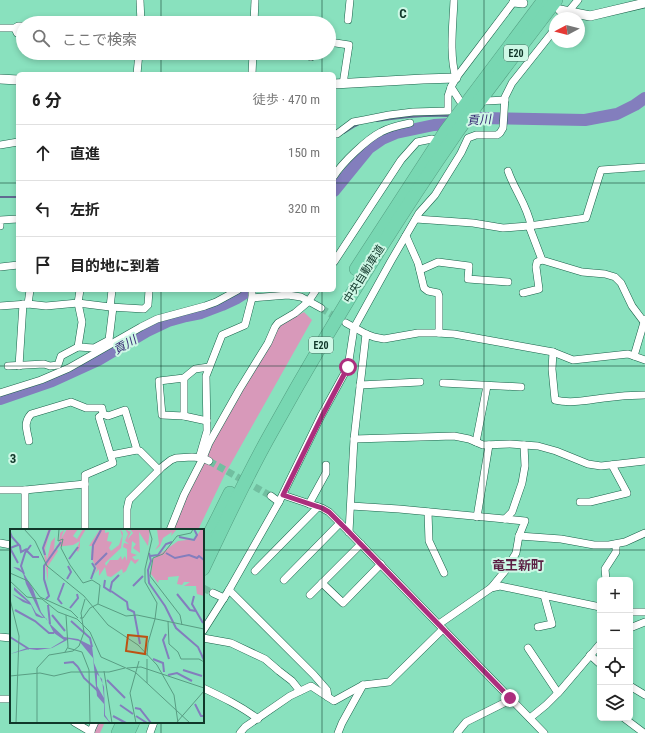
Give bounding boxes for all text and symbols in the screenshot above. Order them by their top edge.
text: C [399,6,407,21]
north arrow [549,12,585,48]
search box [16,16,336,60]
icon: search [30,27,52,49]
text: ここで検索 [62,31,137,49]
road number: E20 [504,45,528,61]
text: 6 分 [32,90,62,110]
text: 徒歩 · 470 m [253,92,320,107]
water label: 貢川 [467,112,493,128]
icon: ahead [32,142,54,164]
text: 直進 [70,145,100,163]
text: 150 m [288,145,320,160]
icon: left [32,198,54,220]
text: 左折 [70,201,100,219]
text: 320 m [288,201,320,216]
street label: 中央自動車道 [341,243,387,305]
icon: arrive [32,254,54,276]
text: 目的地に到着 [70,257,160,275]
water label: 貢川 [111,332,141,357]
road number: E20 [309,337,333,353]
route start [339,358,357,376]
text: 3 [10,451,16,466]
inset map [10,529,204,723]
district label: 竜王新町 [492,558,544,573]
map controls [597,577,633,721]
button: + [597,577,633,613]
button: − [597,613,633,649]
button: locate [597,649,633,685]
button: layers [597,685,633,721]
route end [501,689,519,707]

